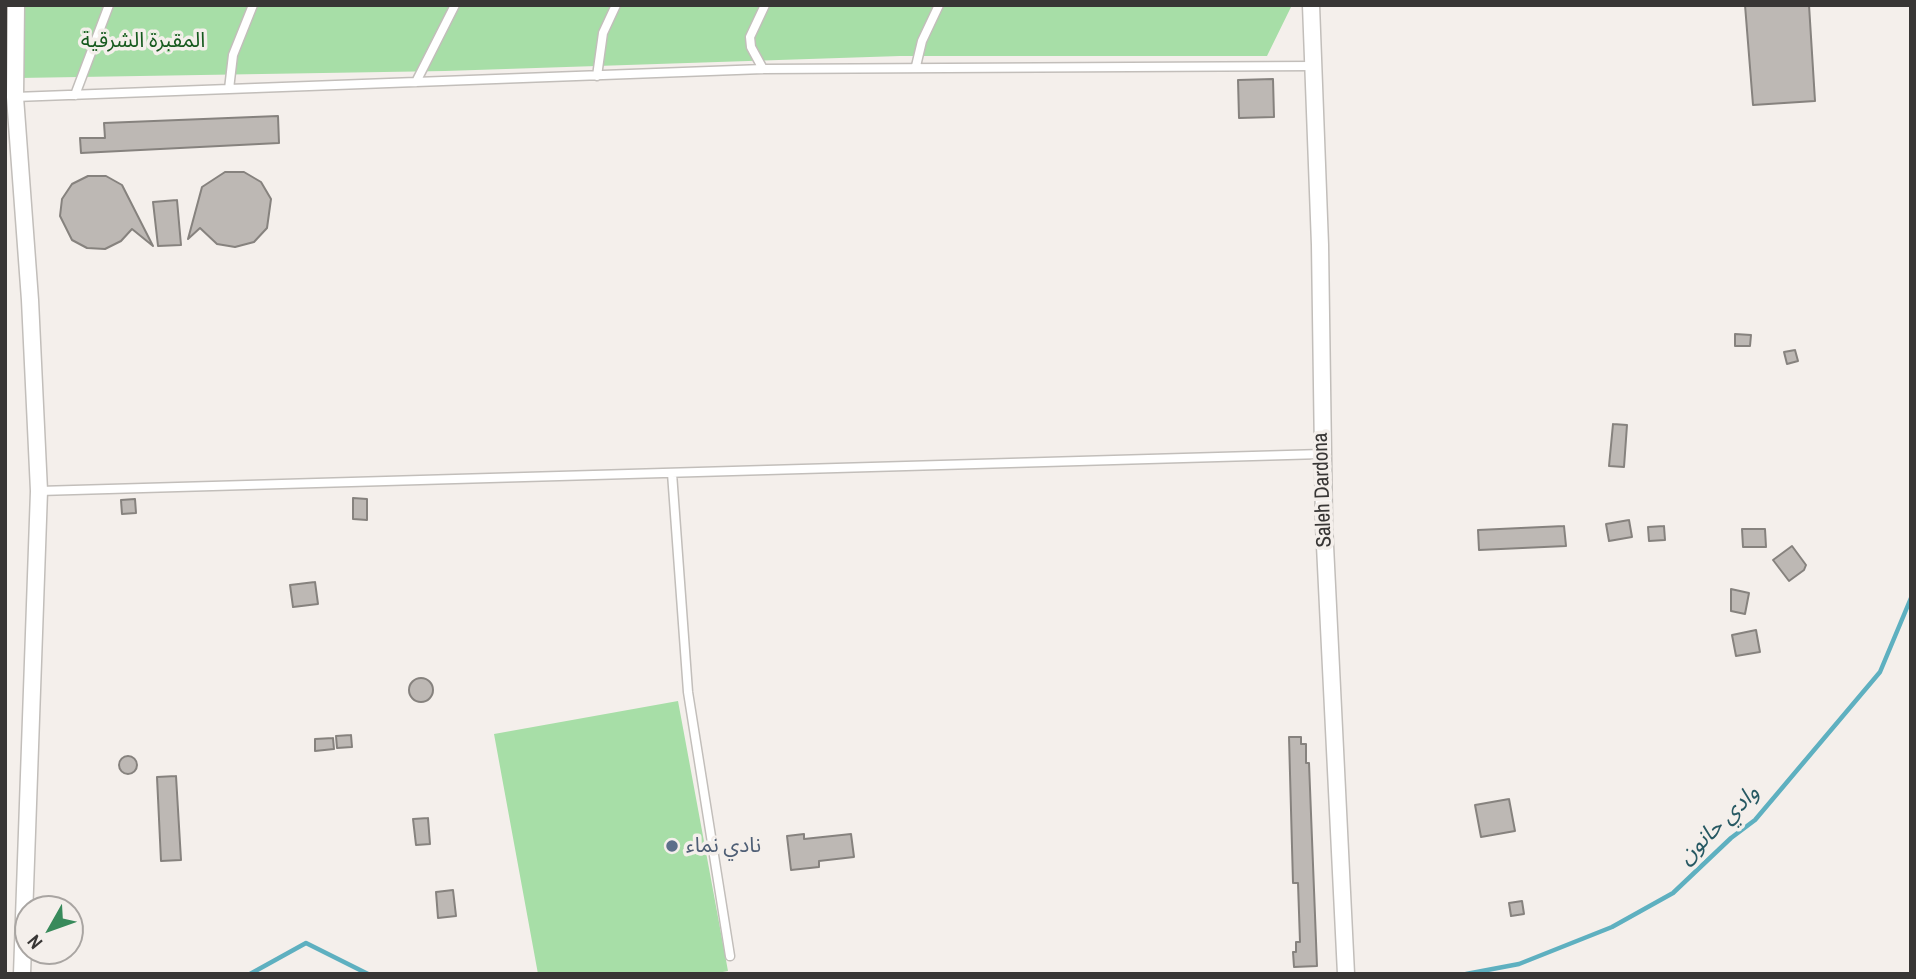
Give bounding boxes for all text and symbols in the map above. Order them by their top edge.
park label: المقبرة الشرقية [81,28,205,54]
street label: Saleh Dardona [1308,432,1338,548]
water label: وادي حانون [1673,779,1765,871]
place label: نادي نماء [686,833,761,859]
marker: نادي نماء [664,838,680,854]
north arrow [14,895,84,965]
text: N [21,930,48,955]

